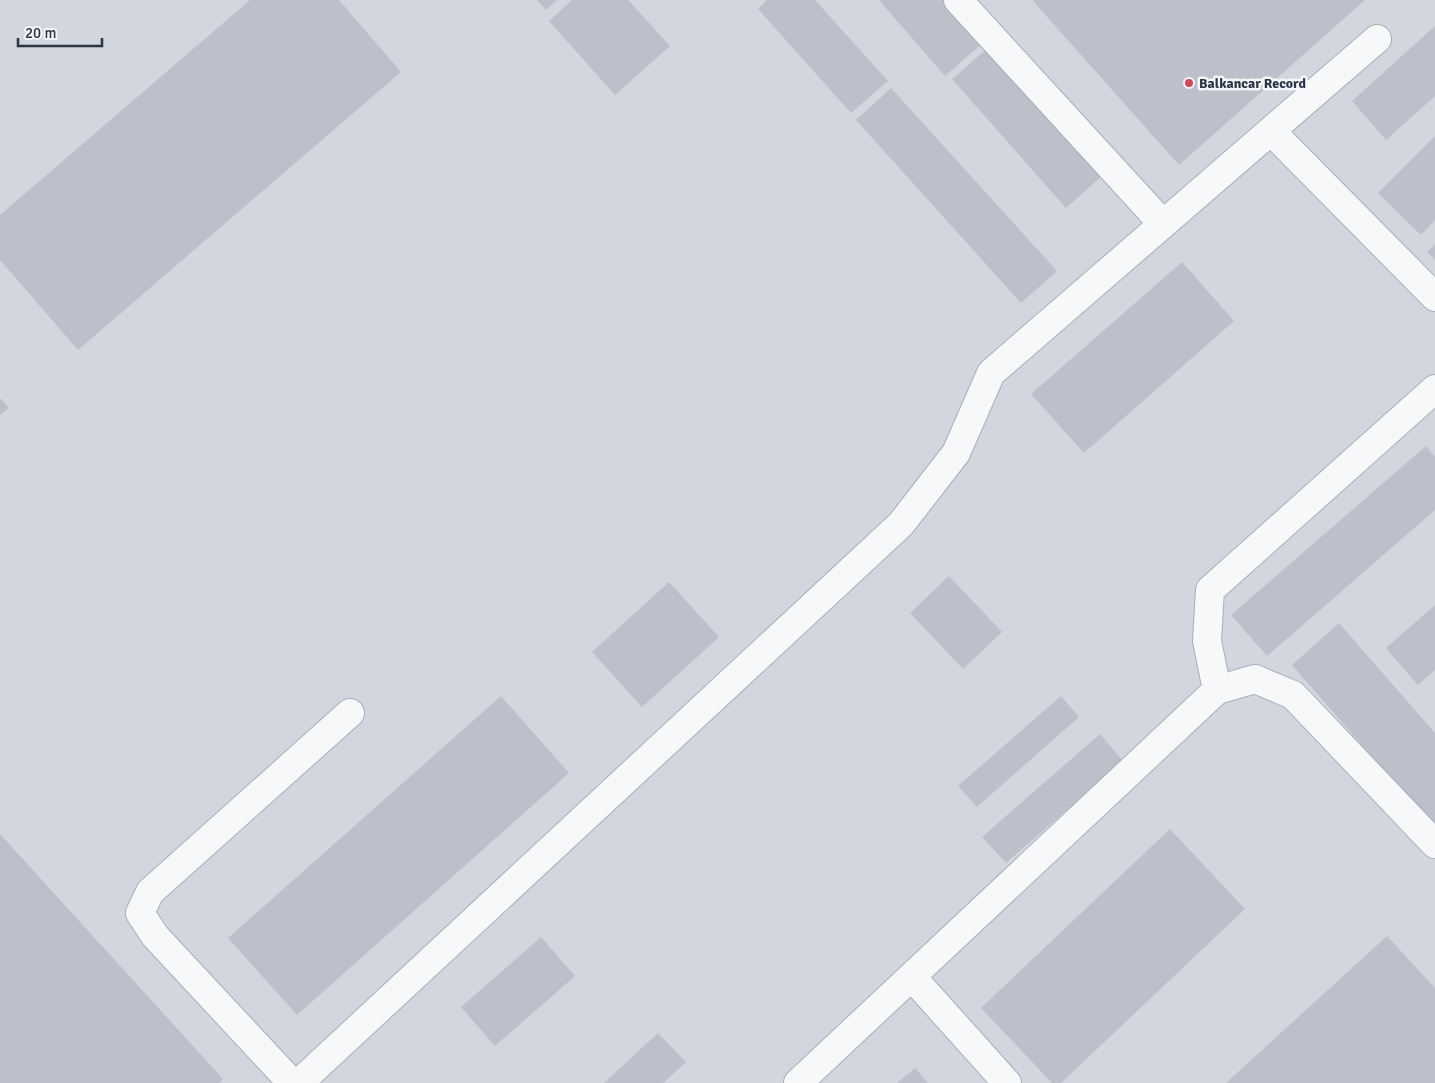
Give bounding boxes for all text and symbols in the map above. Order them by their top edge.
scale bar [18,15,101,47]
text: 20 m [25,24,56,42]
place label: Balkancar Record [1199,75,1306,92]
marker: Balkancar Record [1183,77,1195,89]

